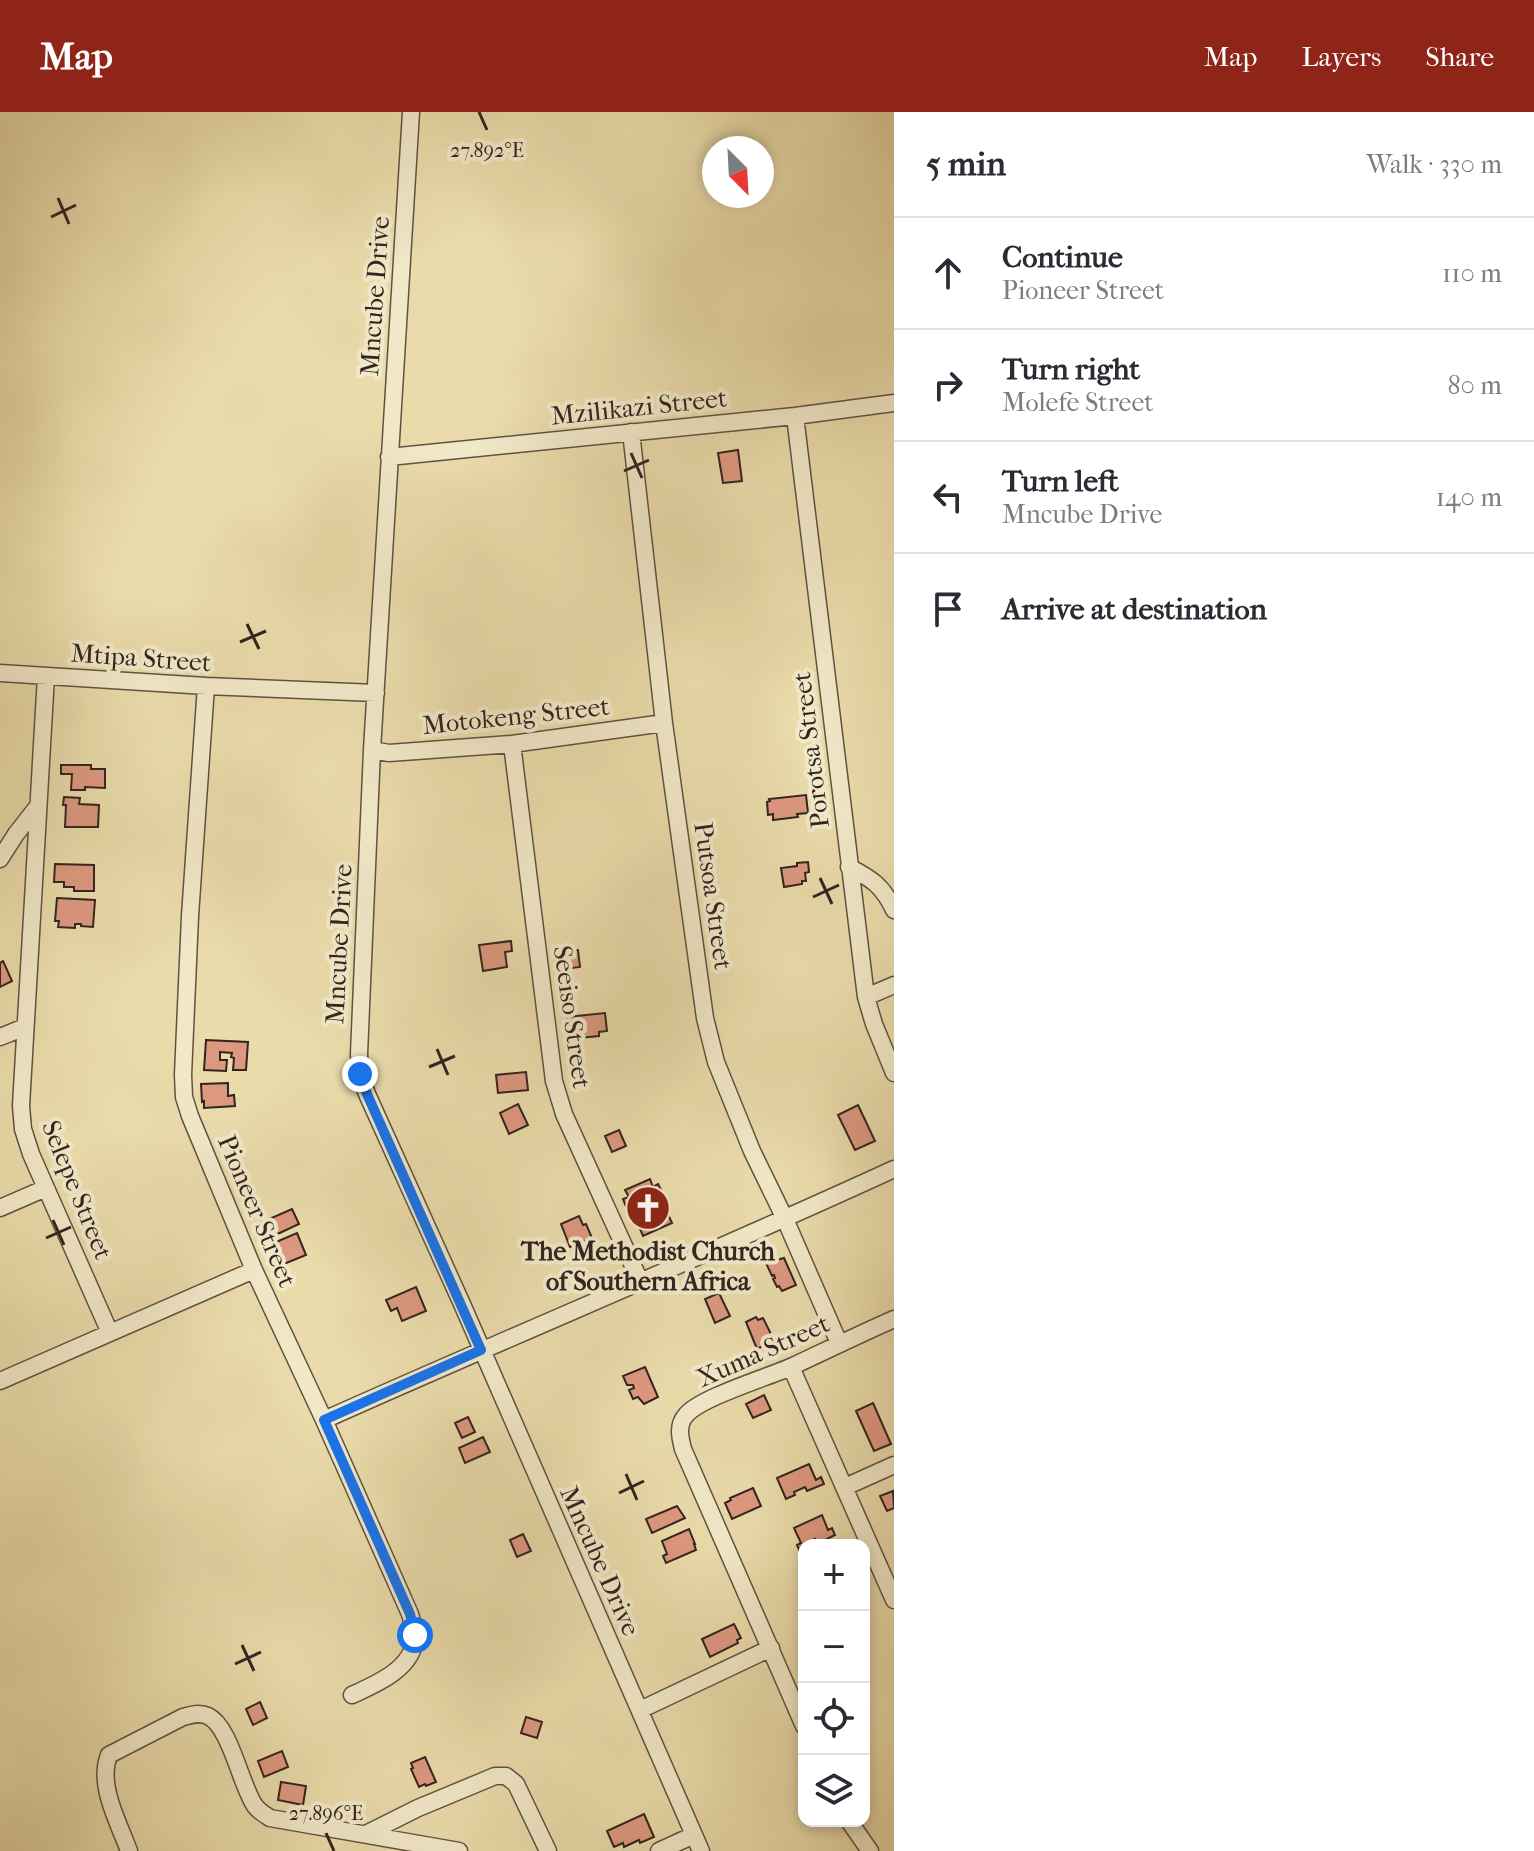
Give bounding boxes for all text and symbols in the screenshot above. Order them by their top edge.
text: Map [40,34,113,79]
text: Map [1204,40,1257,73]
text: Layers [1301,40,1381,73]
text: Share [1425,40,1494,73]
north arrow [702,136,774,208]
text: 27.892°E [450,139,524,162]
text: 5 min [926,144,1006,184]
text: Walk · 330 m [1366,149,1502,180]
street label: Mncube Drive [354,215,396,377]
text: Continue [1002,240,1123,275]
icon: ahead [926,251,970,295]
text: 110 m [1442,258,1502,289]
text: Pioneer Street [1002,275,1164,306]
text: Turn right [1002,352,1140,387]
icon: right [926,363,970,407]
text: 80 m [1447,370,1502,401]
street label: Mzilikazi Street [550,382,729,432]
text: Molefe Street [1002,387,1154,418]
text: Turn left [1002,464,1119,499]
icon: left [926,475,970,519]
text: 140 m [1436,482,1502,513]
text: Mncube Drive [1002,499,1162,530]
icon: arrive [926,587,970,631]
text: Arrive at destination [1002,592,1267,627]
street label: Mtipa Street [70,638,213,678]
street label: Porotsa Street [786,669,836,830]
street label: Motokeng Street [421,691,612,741]
street label: Putsoa Street [687,820,739,972]
street label: Mncube Drive [319,863,359,1025]
street label: Seeiso Street [547,944,597,1091]
route end [342,1056,378,1092]
street label: Selepe Street [35,1116,119,1265]
street label: Pioneer Street [211,1130,303,1292]
church icon: The Methodist Church of Southern Africa [624,1184,672,1232]
place label: The Methodist Church of Southern Africa [520,1236,775,1297]
street label: Xuma Street [692,1308,835,1394]
street label: Mncube Drive [553,1481,647,1641]
map controls [798,1539,870,1827]
button: + [798,1539,870,1611]
button: − [798,1611,870,1683]
route start [397,1617,433,1653]
button: locate [798,1683,870,1755]
button: layers [798,1755,870,1827]
text: 27.896°E [289,1802,363,1825]

